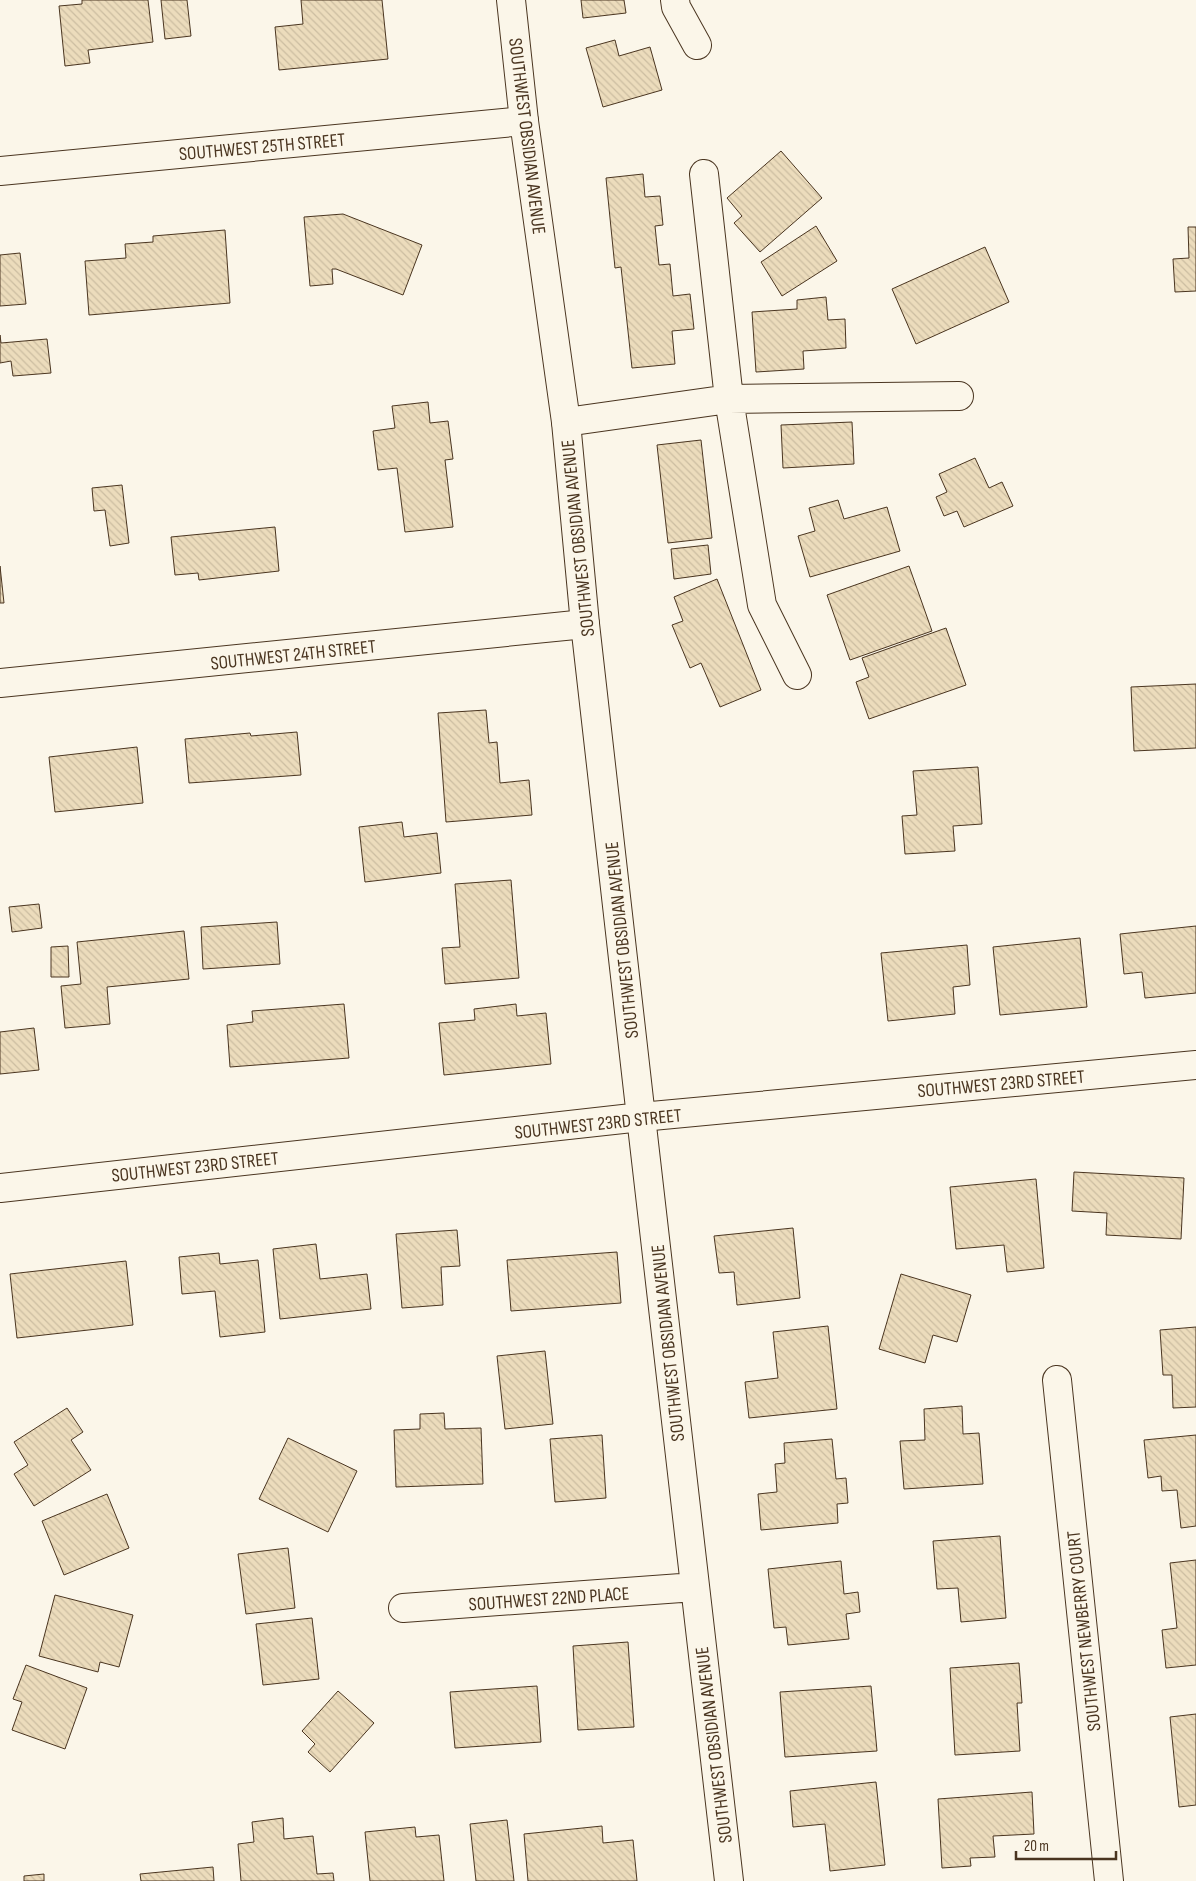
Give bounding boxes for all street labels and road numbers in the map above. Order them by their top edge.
street label: SOUTHWEST OBSIDIAN AVENUE [503,37,550,236]
street label: SOUTHWEST 25TH STREET [178,129,347,166]
street label: SOUTHWEST OBSIDIAN AVENUE [557,438,600,637]
street label: SOUTHWEST 24TH STREET [209,635,377,676]
street label: SOUTHWEST OBSIDIAN AVENUE [601,840,644,1039]
street label: SOUTHWEST 23RD STREET [916,1066,1086,1103]
street label: SOUTHWEST 23RD STREET [513,1104,683,1145]
street label: SOUTHWEST 23RD STREET [110,1147,280,1188]
street label: SOUTHWEST OBSIDIAN AVENUE [647,1243,690,1442]
street label: SOUTHWEST NEWBERRY COURT [1062,1529,1106,1732]
street label: SOUTHWEST 22ND PLACE [468,1582,630,1617]
street label: SOUTHWEST OBSIDIAN AVENUE [691,1645,738,1844]

